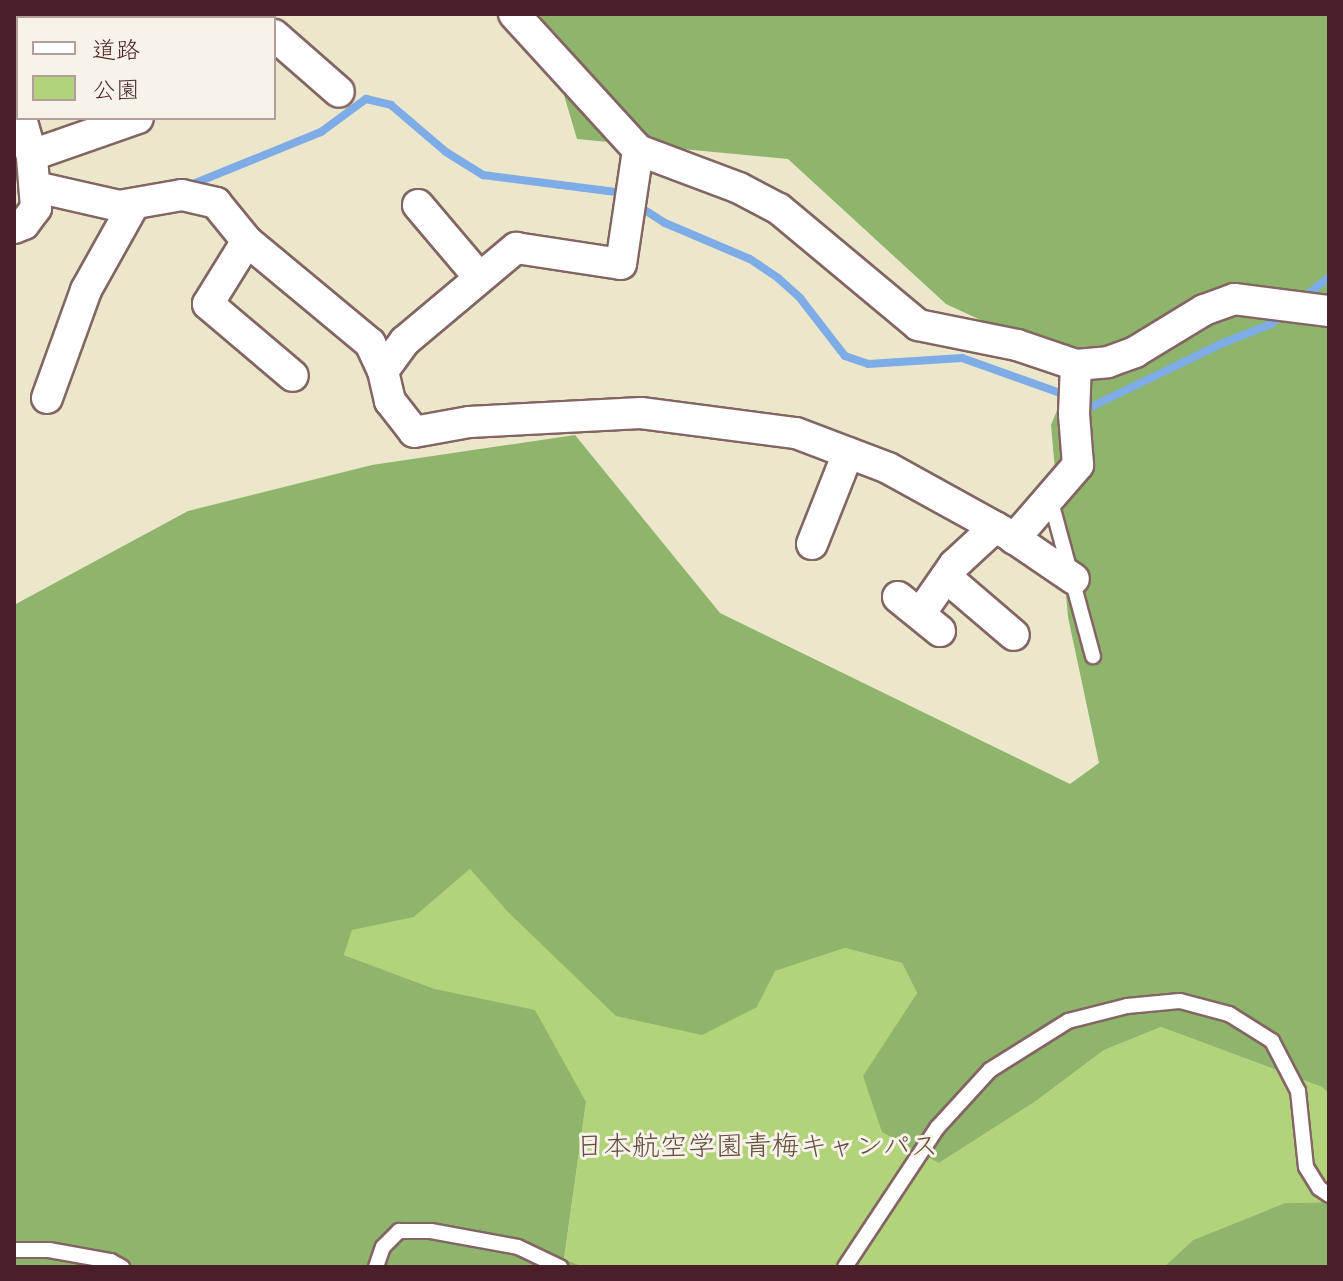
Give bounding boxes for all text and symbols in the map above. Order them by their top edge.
legend [16,16,276,120]
text: 道路 [92,30,140,66]
text: 公園 [92,70,140,106]
park label: 日本航空学園青梅キャンパス [575,1127,939,1161]

